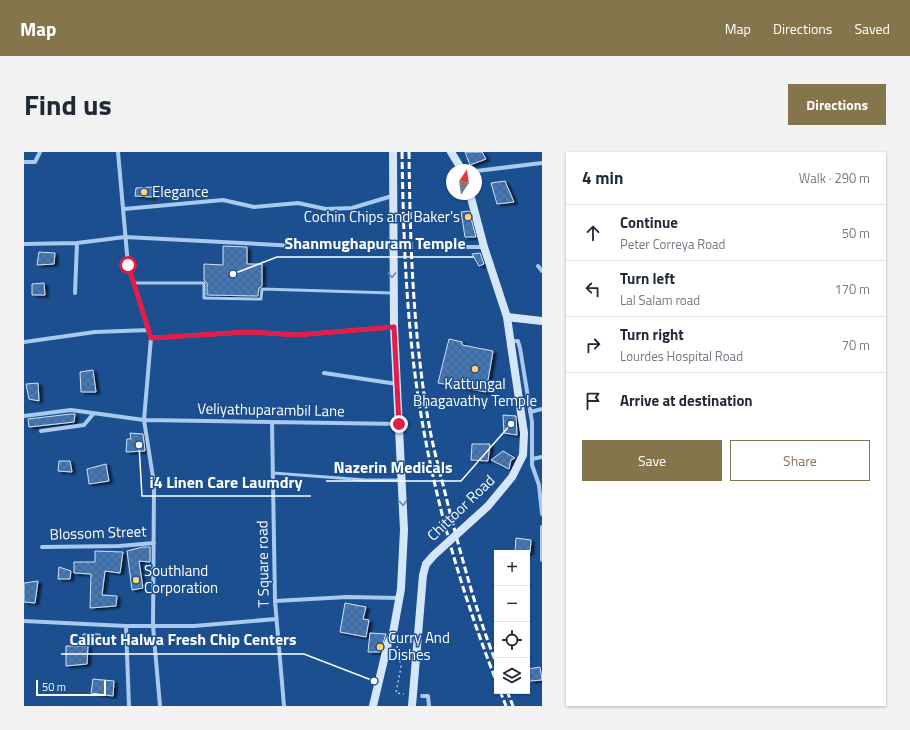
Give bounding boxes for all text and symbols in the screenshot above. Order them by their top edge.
text: Map [20,14,56,43]
text: Map [725,18,751,39]
text: Directions [773,18,832,39]
text: Saved [854,18,890,39]
text: Find us [24,83,112,126]
button: Directions [788,84,886,125]
north arrow [446,164,482,200]
text: 4 min [582,165,623,191]
text: Walk · 290 m [799,168,870,188]
place label: Elegance [152,180,209,203]
marker: Elegance [139,187,149,197]
place label: Cochin Chips and Baker's [304,205,460,228]
text: Continue [620,211,678,234]
marker: Cochin Chips and Baker's [463,212,473,222]
icon: ahead [582,222,604,244]
text: 50 m [842,223,870,243]
callout: Shanmughapuram Temple [277,229,474,257]
text: Shanmughapuram Temple [284,231,466,255]
text: Peter Correya Road [620,234,725,254]
route start [119,256,137,274]
text: Turn left [620,267,675,290]
one-way arrow [388,272,396,278]
icon: left [582,278,604,300]
text: 170 m [834,279,870,299]
text: Lal Salam road [620,290,700,310]
text: Turn right [620,323,684,346]
icon: right [582,334,604,356]
text: 70 m [842,335,870,355]
text: Lourdes Hospital Road [620,346,743,366]
marker: Kattungal Bhagavathy Temple [470,364,480,374]
place label: Kattungal Bhagavathy Temple [413,372,537,412]
text: Arrive at destination [620,389,753,412]
icon: arrive [582,390,604,412]
street label: Veliyathuparambil Lane [197,397,345,422]
route end [390,415,408,433]
button: Save [582,440,722,481]
button: Share [730,440,870,481]
callout: Nazerin Medicals [326,453,461,481]
text: Nazerin Medicals [333,455,453,479]
callout: i4 Linen Care Laumdry [142,468,311,496]
street label: Chittoor Road [421,469,500,546]
text: i4 Linen Care Laumdry [150,470,302,494]
one-way arrow [398,500,407,506]
street label: Blossom Street [49,519,148,546]
street label: T Square road [250,520,275,608]
map controls [494,550,530,694]
button: + [494,550,530,586]
place label: Southland Corporation [144,559,218,599]
marker: Southland Corporation [131,575,141,585]
button: − [494,586,530,622]
button: locate [494,622,530,658]
callout: Calicut Halwa Fresh Chip Centers [61,626,304,654]
place label: Curry And Dishes [388,626,450,666]
text: Calicut Halwa Fresh Chip Centers [69,627,297,651]
marker: Curry And Dishes [375,642,385,652]
button: layers [494,658,530,694]
scale bar [36,678,106,697]
text: 50 m [42,679,66,695]

